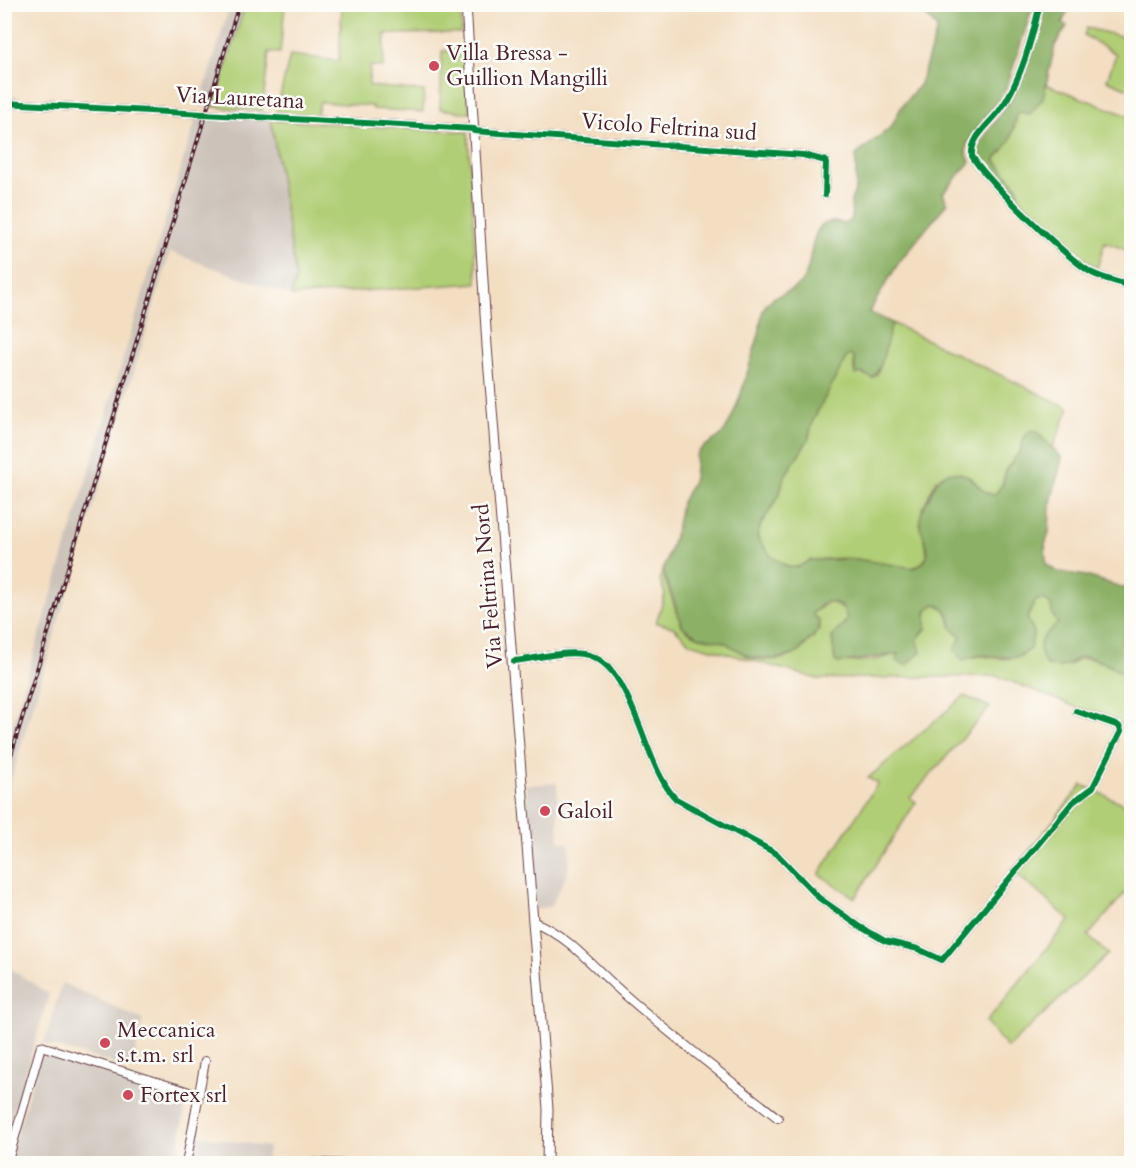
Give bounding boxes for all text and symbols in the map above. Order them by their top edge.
place label: Villa Bressa - Guillion Mangilli [446,38,608,93]
marker: Villa Bressa - Guillion Mangilli [427,59,441,73]
street label: Via Lauretana [175,80,306,116]
street label: Vicolo Feltrina sud [580,106,758,148]
street label: Via Feltrina Nord [466,502,510,670]
place label: Galoil [557,796,614,826]
marker: Galoil [538,804,552,818]
place label: Meccanica s.t.m. srl [117,1015,216,1070]
marker: Meccanica s.t.m. srl [98,1036,112,1050]
place label: Fortex srl [140,1080,228,1110]
marker: Fortex srl [121,1088,135,1102]

